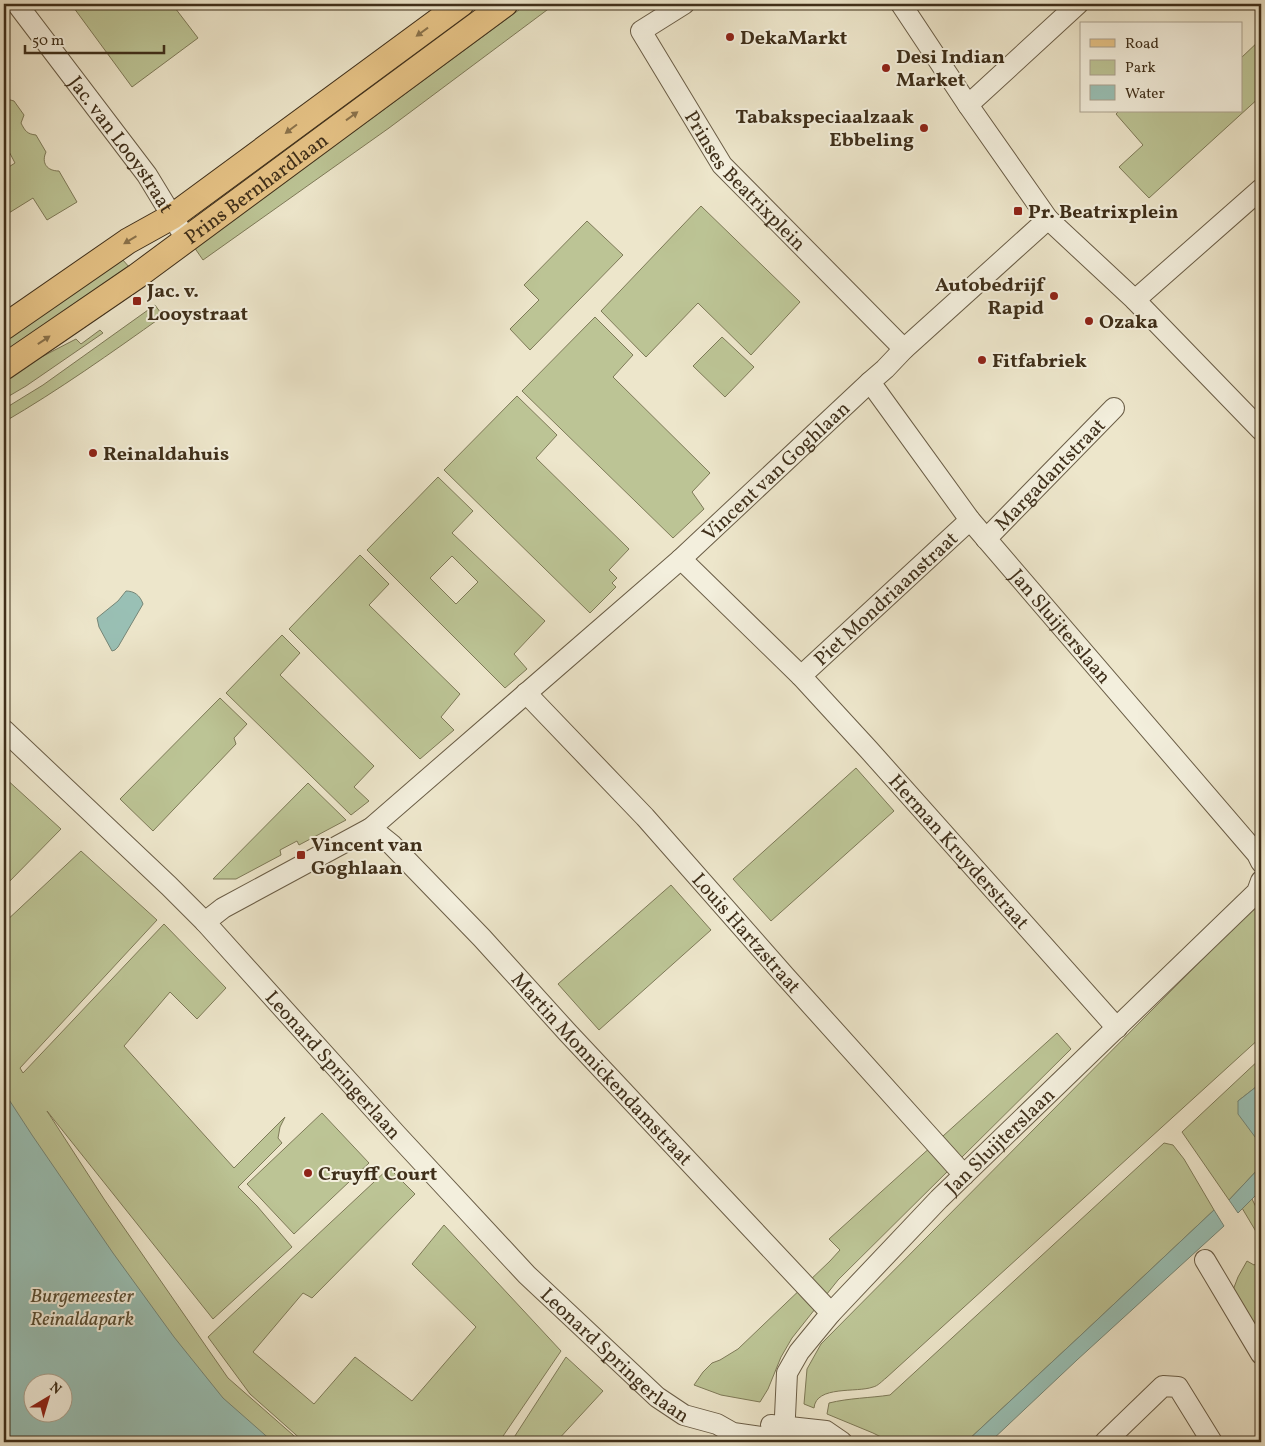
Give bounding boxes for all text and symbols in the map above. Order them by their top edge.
scale bar [25,22,164,54]
legend [1080,22,1242,112]
place label: DekaMarkt [740,25,848,53]
one-way arrow [416,27,429,38]
text: 50 m [32,31,64,52]
marker: DekaMarkt [724,31,736,43]
text: Road [1125,34,1159,55]
place label: Desi Indian Market [896,44,1005,95]
text: Park [1125,58,1156,79]
marker: Desi Indian Market [880,62,892,74]
street label: Jac. van Looystraat [61,71,179,219]
text: Water [1125,84,1165,105]
place label: Tabakspeciaalzaak Ebbeling [735,104,914,155]
street label: Prinses Beatrixplein [676,106,811,258]
one-way arrow [345,111,359,121]
marker: Tabakspeciaalzaak Ebbeling [918,122,930,134]
one-way arrow [284,124,298,134]
street label: Prins Bernhardlaan [179,127,335,252]
place label: Pr. Beatrixplein [1028,199,1178,227]
marker: Pr. Beatrixplein [1012,205,1024,217]
one-way arrow [123,236,138,244]
place label: Autobedrijf Rapid [935,272,1046,323]
place label: Jac. v. Looystraat [146,278,248,329]
marker: Autobedrijf Rapid [1048,290,1060,302]
marker: Jac. v. Looystraat [131,295,143,307]
place label: Ozaka [1099,309,1158,337]
marker: Ozaka [1083,315,1095,327]
one-way arrow [38,336,51,345]
place label: Fitfabriek [992,348,1087,376]
marker: Fitfabriek [976,354,988,366]
street label: Vincent van Goghlaan [697,396,857,548]
street label: Margadantstraat [989,413,1113,538]
place label: Reinaldahuis [103,441,229,469]
marker: Reinaldahuis [87,447,99,459]
street label: Piet Mondriaanstraat [809,526,965,673]
street label: Jan Sluijterslaan [1002,564,1117,691]
street label: Herman Kruyderstraat [881,769,1035,937]
place label: Vincent van Goghlaan [311,832,423,883]
marker: Vincent van Goghlaan [295,849,307,861]
street label: Louis Hartzstraat [684,867,806,1001]
street label: Martin Monnickendamstraat [504,967,698,1173]
street label: Leonard Springerlaan [257,985,407,1147]
street label: Jan Sluijterslaan [939,1082,1062,1202]
place label: Cruyff Court [318,1161,438,1189]
marker: Cruyff Court [302,1167,314,1179]
street label: Leonard Springerlaan [533,1282,694,1431]
park label: Burgemeester Reinaldapark [30,1283,134,1334]
north arrow [22,1374,72,1424]
text: N [45,1378,65,1400]

